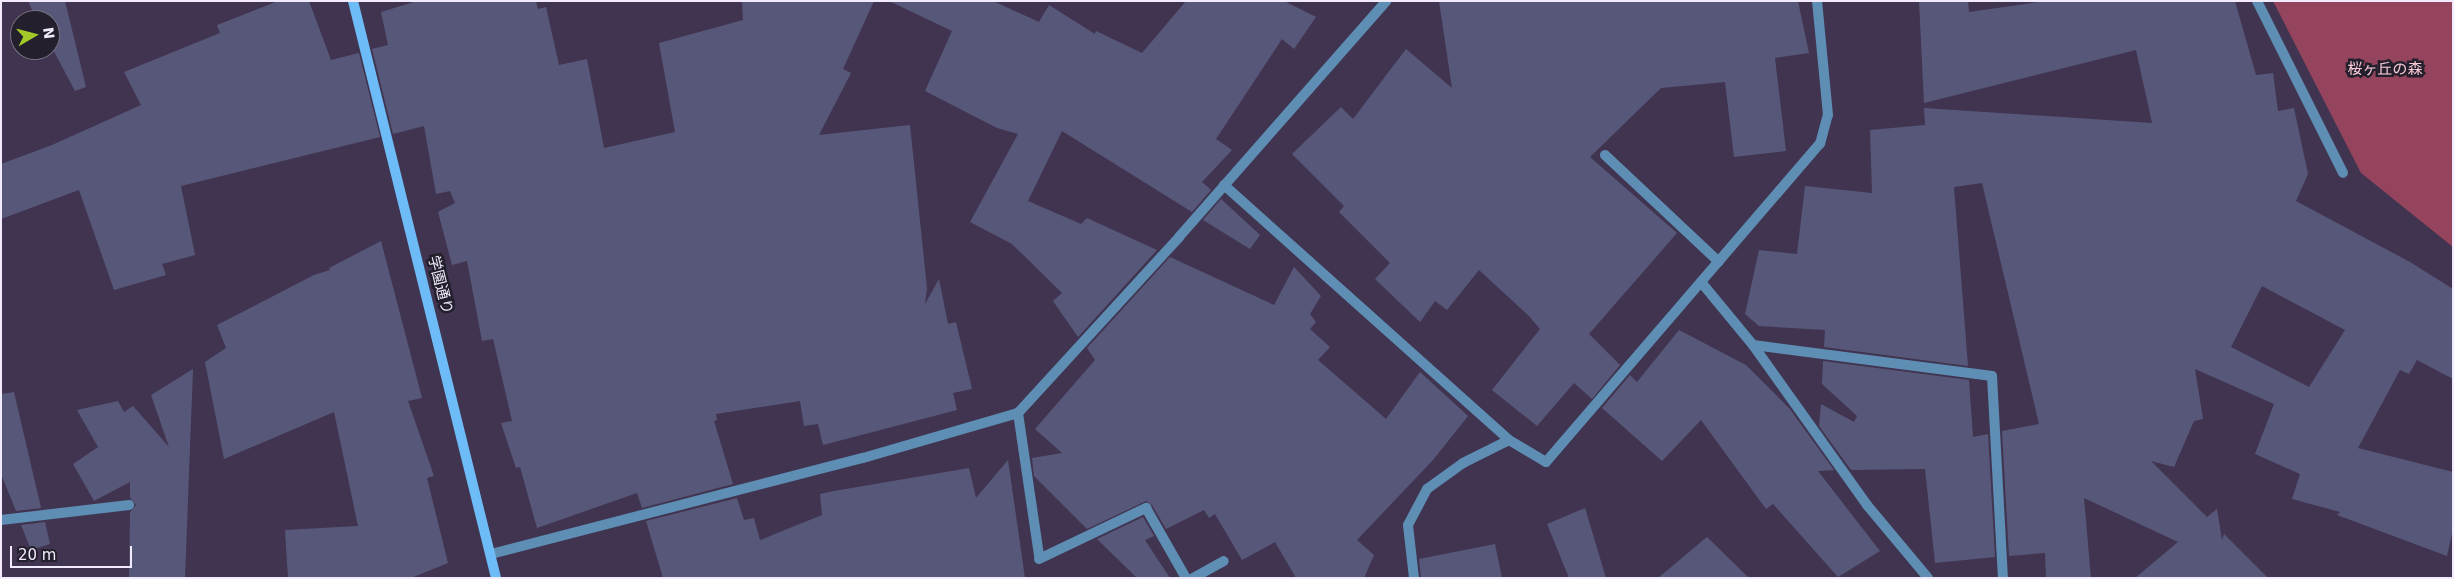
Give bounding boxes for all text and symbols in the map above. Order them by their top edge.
north arrow [10,10,60,60]
text: N [40,26,58,40]
park label: 桜ヶ丘の森 [2348,61,2422,79]
street label: 学園通り [424,254,456,316]
scale bar [12,536,135,568]
text: 20 m [18,546,56,564]

